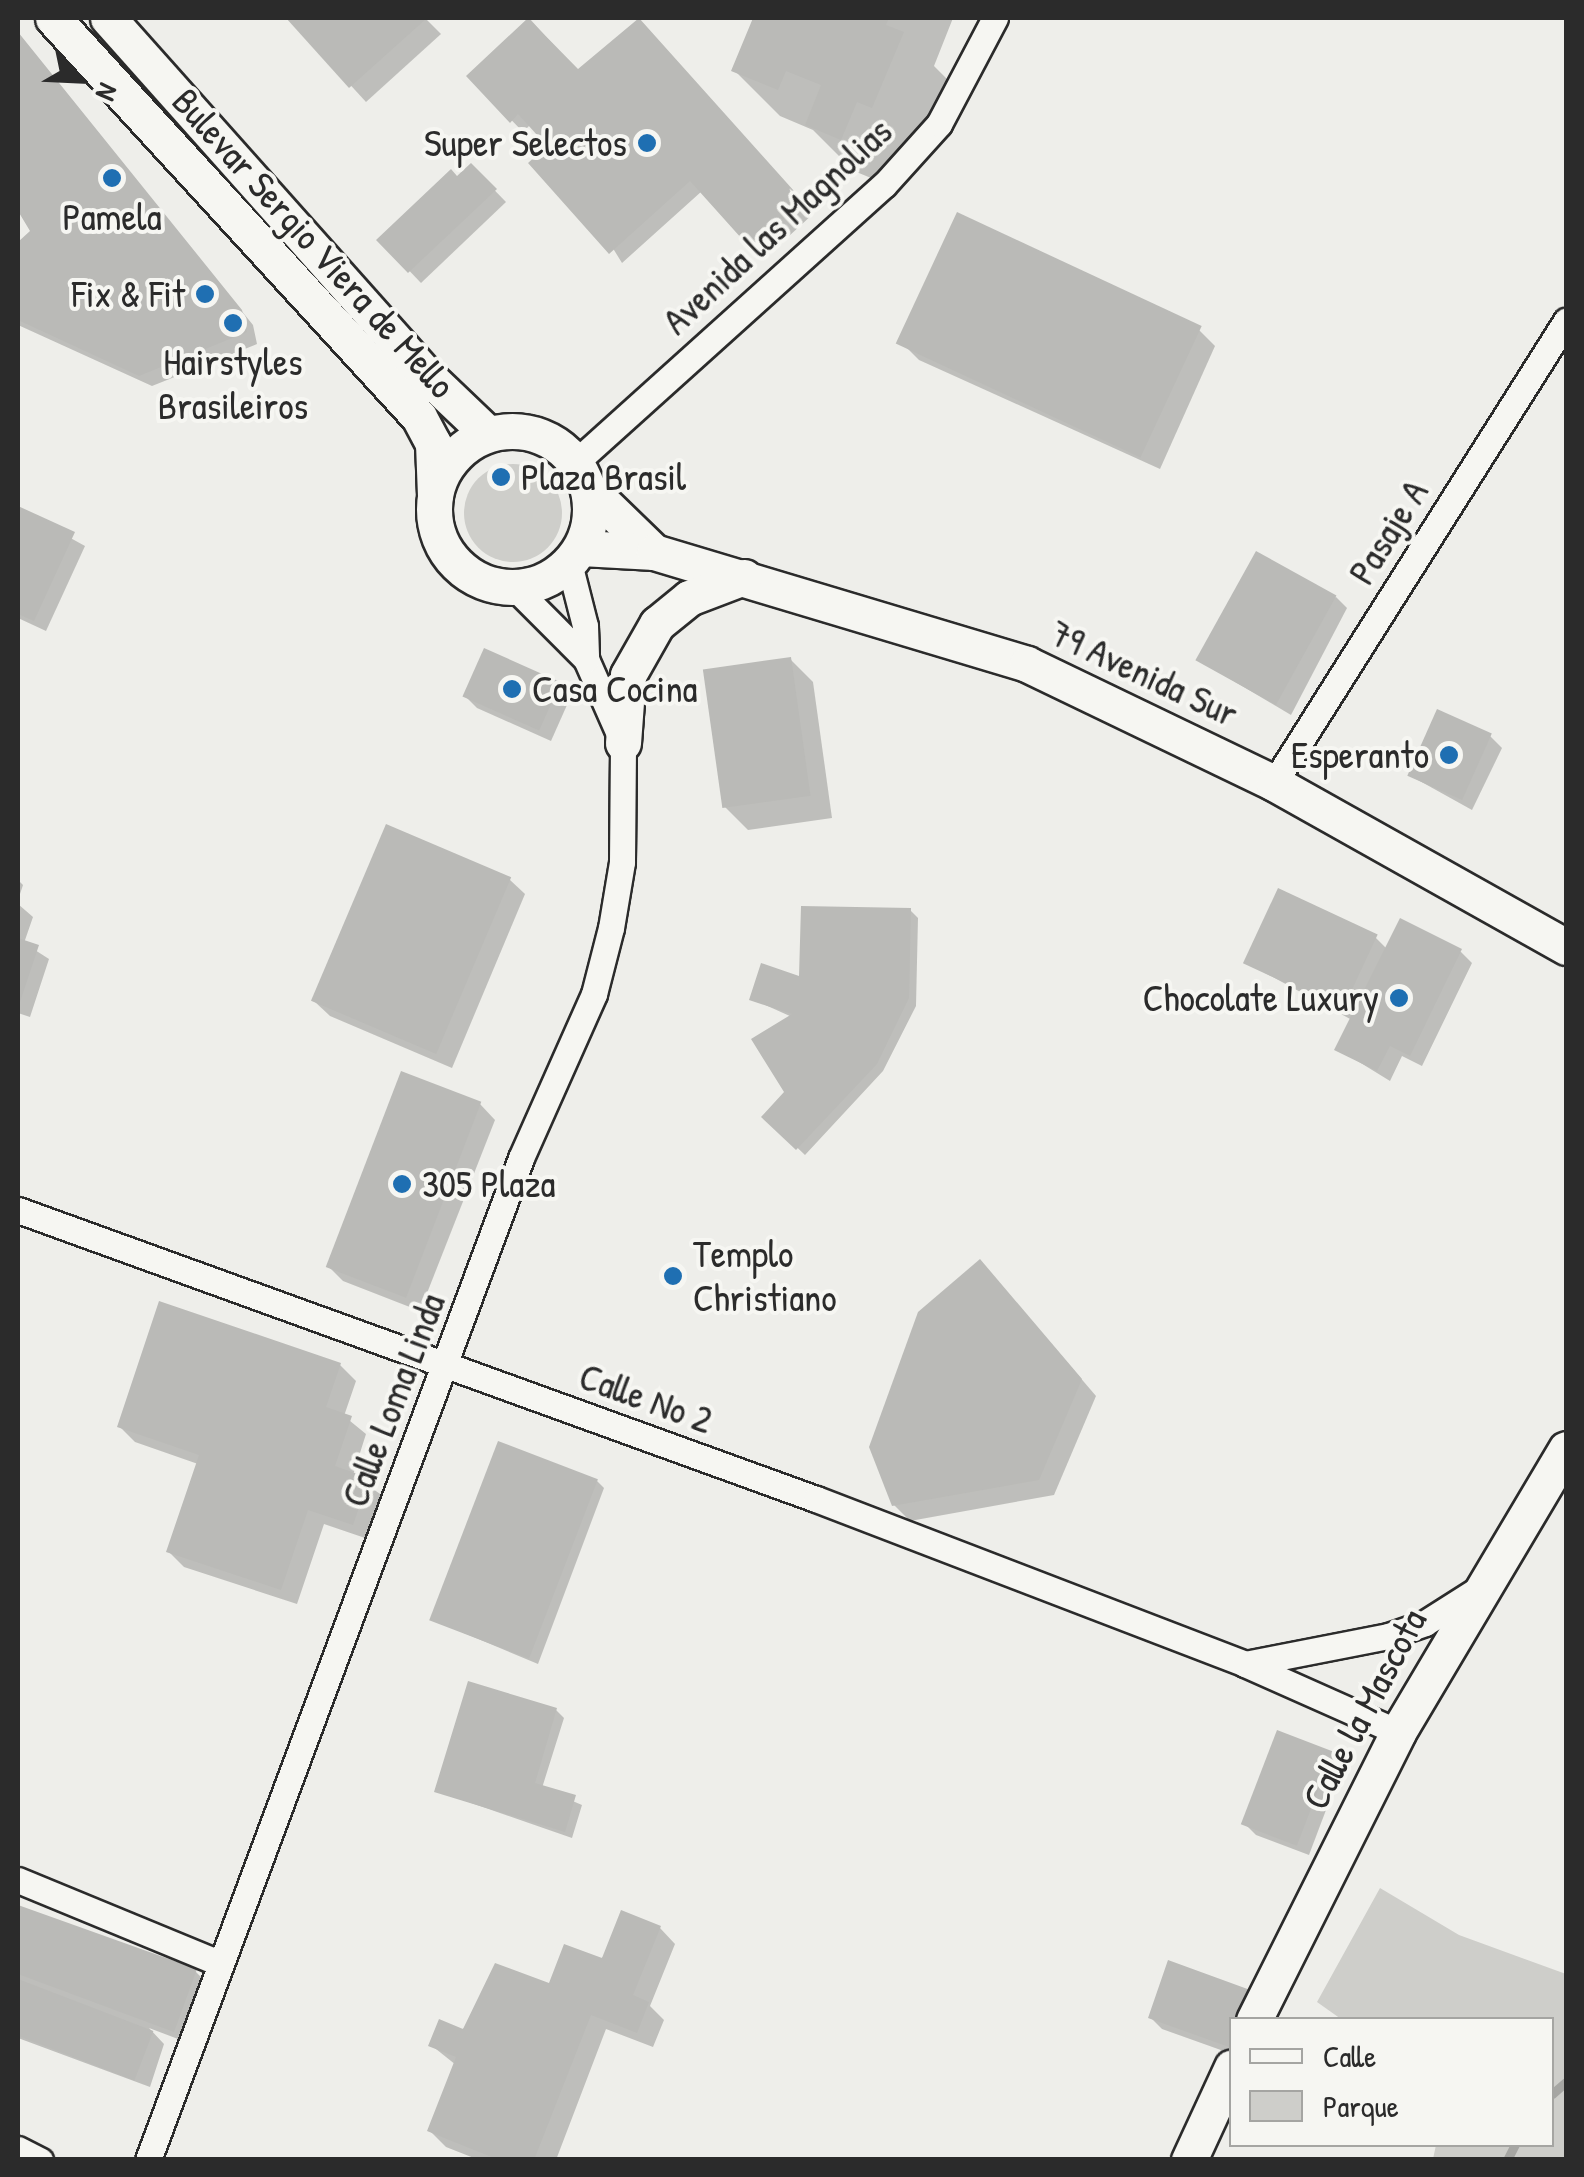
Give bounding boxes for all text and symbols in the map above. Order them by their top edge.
north arrow [30,30,130,130]
text: N [87,78,128,107]
street label: Bulevar Sergio Viera de Mello [163,79,465,407]
street label: Avenida las Magnolias [653,108,901,344]
place label: Super Selectos [424,120,627,166]
marker: Super Selectos [636,132,658,154]
marker: Pamela [101,167,123,189]
place label: Pamela [62,194,162,240]
place label: Fix & Fit [72,271,185,317]
marker: Fix & Fit [194,283,216,305]
marker: Hairstyles Brasileiros [222,312,244,334]
place label: Hairstyles Brasileiros [158,339,308,428]
place label: Plaza Brasil [521,454,686,500]
marker: Plaza Brasil [490,466,512,488]
street label: Pasaje A [1338,472,1438,592]
street label: 79 Avenida Sur [1043,610,1245,736]
place label: Casa Cocina [532,666,697,712]
marker: Casa Cocina [501,678,523,700]
place label: Esperanto [1291,732,1429,778]
marker: Esperanto [1438,744,1460,766]
place label: Chocolate Luxury [1143,975,1379,1021]
marker: Chocolate Luxury [1388,987,1410,1009]
place label: 305 Plaza [422,1161,555,1207]
marker: 305 Plaza [391,1173,413,1195]
place label: Templo Christiano [693,1231,837,1320]
marker: Templo Christiano [662,1265,684,1287]
street label: Calle Loma Linda [332,1287,454,1513]
street label: Calle No 2 [573,1353,719,1443]
street label: Calle la Mascota [1292,1601,1436,1817]
legend [1229,2017,1554,2147]
text: Calle [1323,2036,1376,2076]
text: Parque [1323,2086,1399,2126]

